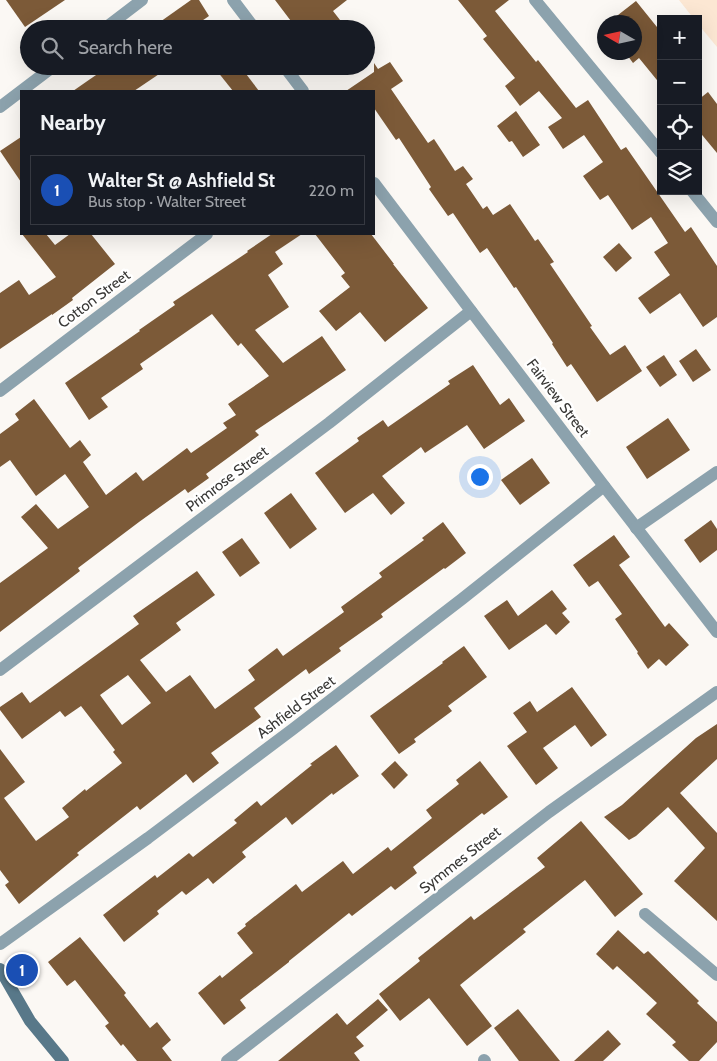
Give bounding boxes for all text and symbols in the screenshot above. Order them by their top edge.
north arrow [597,15,642,60]
map controls [657,15,702,195]
button: + [657,15,702,60]
search box [20,20,375,75]
icon: search [38,34,66,62]
text: Search here [78,36,172,59]
button: − [657,60,702,105]
button: locate [657,105,702,150]
text: Nearby [40,110,106,135]
button: layers [657,150,702,195]
text: Walter St @ Ashfield St [88,169,275,192]
text: 1 [54,181,60,200]
text: 220 m [308,181,354,200]
text: Bus stop · Walter Street [88,192,246,211]
street label: Cotton Street [54,266,134,332]
street label: Fairview Street [523,355,593,441]
street label: Primrose Street [182,442,272,516]
your location [467,464,493,490]
street label: Ashfield Street [253,672,339,742]
street label: Symmes Street [416,823,504,897]
pin: 1 [6,951,38,989]

